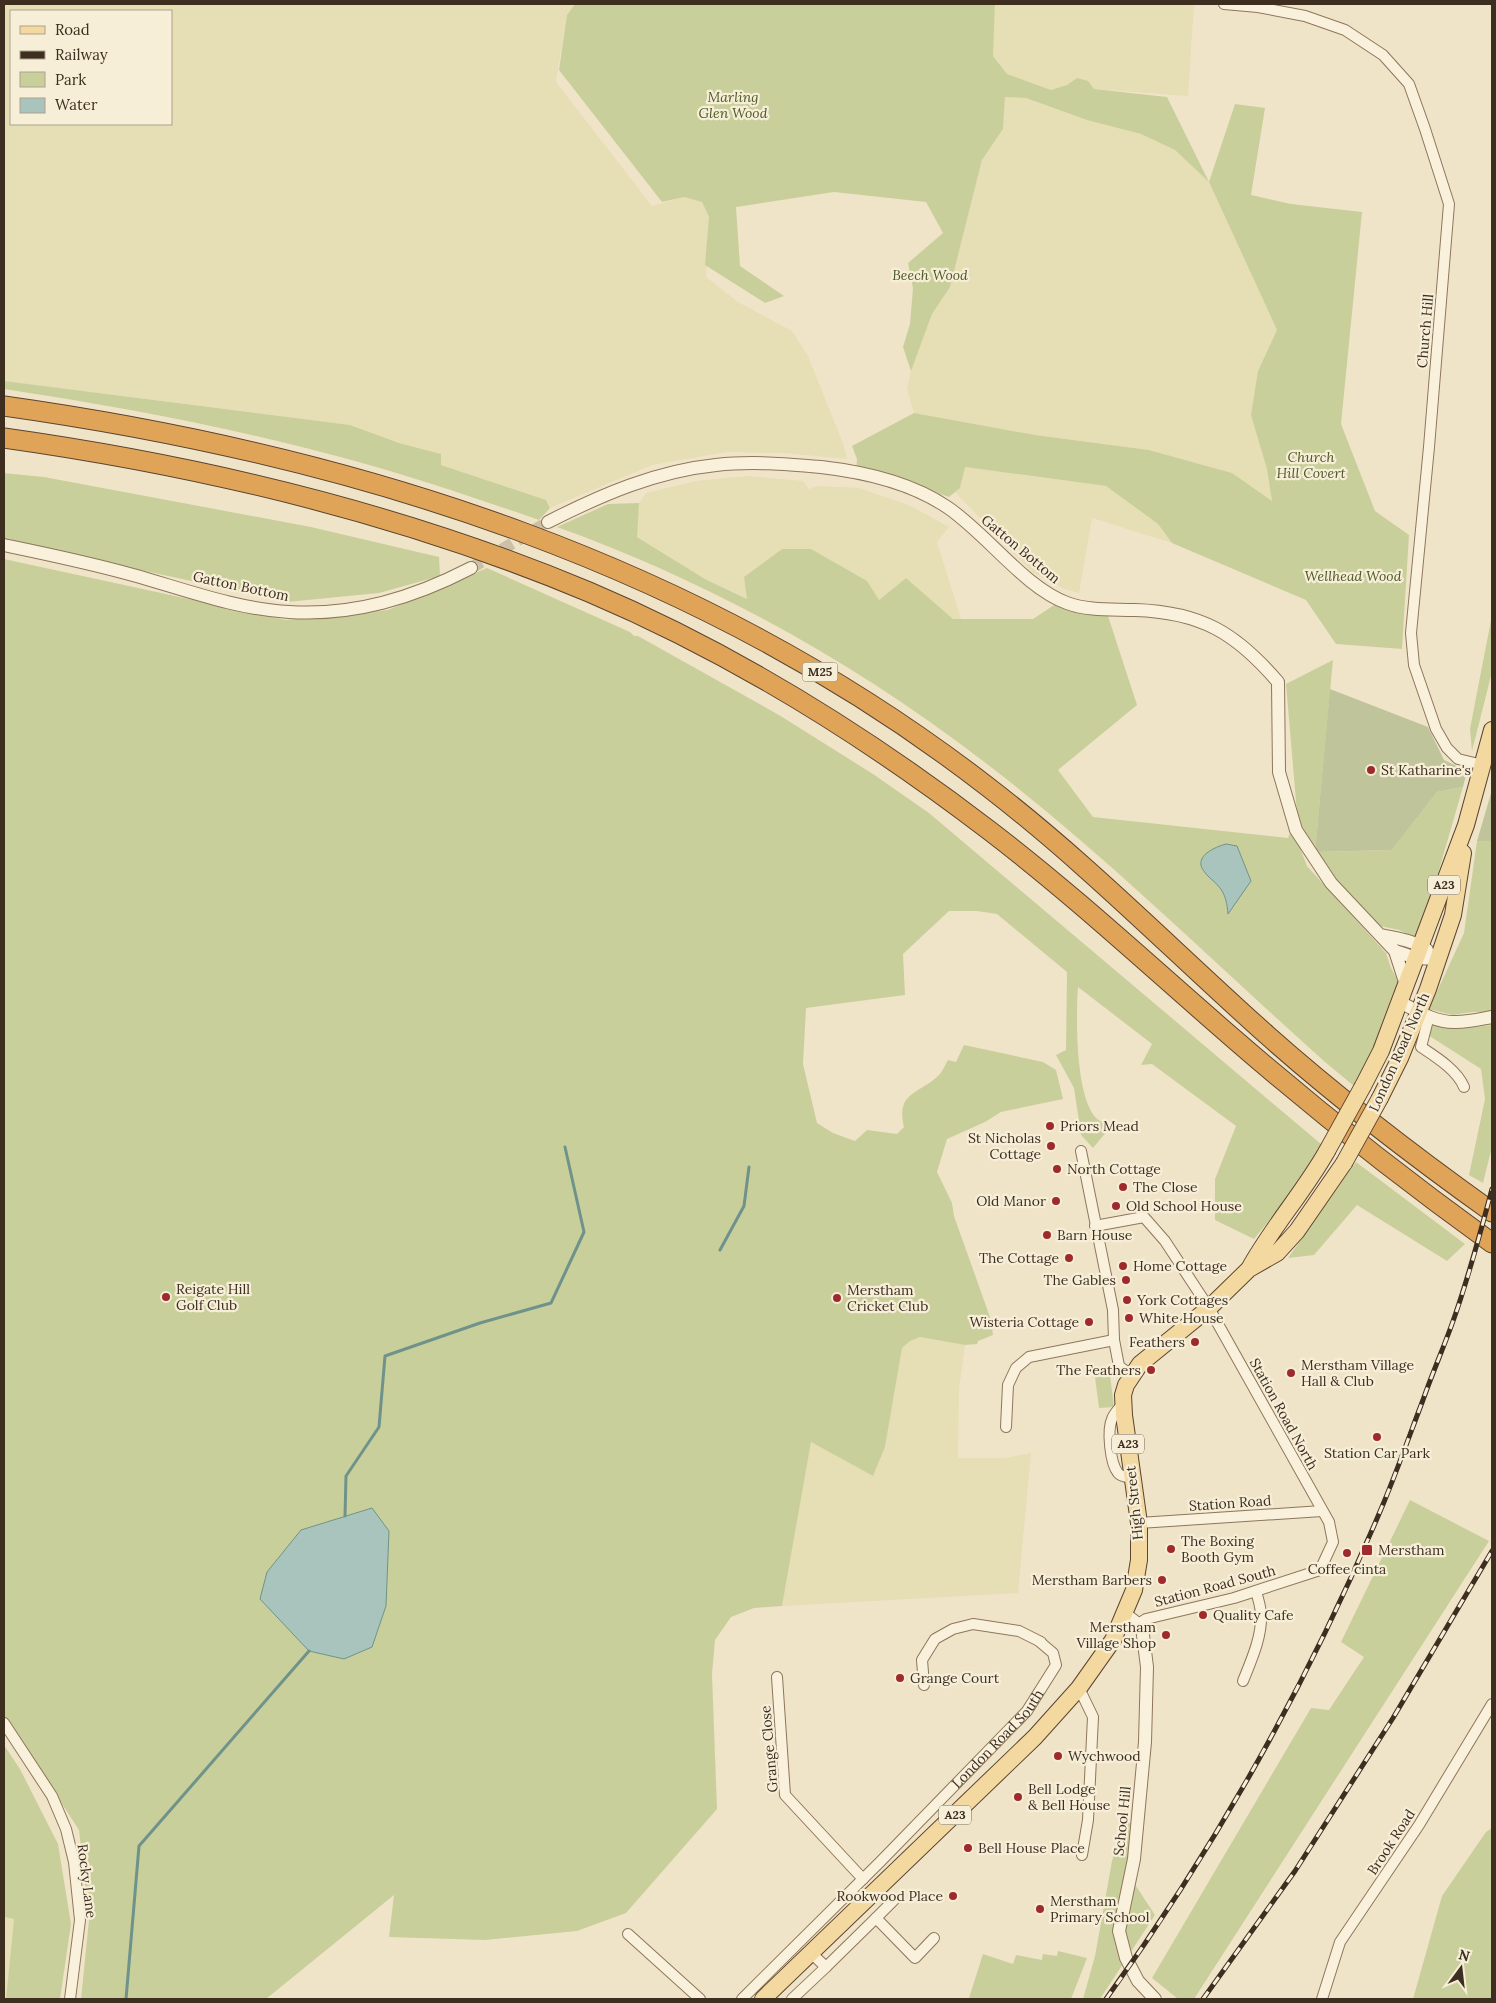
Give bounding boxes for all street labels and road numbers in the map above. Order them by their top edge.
street label: Church Hill [1413,293,1437,369]
street label: Gatton Bottom [978,511,1065,588]
street label: Gatton Bottom [191,567,291,605]
road number: M25 [802,662,838,682]
road number: A23 [1428,876,1460,894]
street label: London Road North [1365,990,1433,1114]
street label: Station Road North [1246,1355,1322,1473]
road number: A23 [1112,1435,1144,1454]
street label: High Street [1121,1464,1147,1541]
street label: Station Road [1188,1491,1272,1515]
street label: Station Road South [1152,1561,1278,1611]
street label: London Road South [948,1686,1047,1792]
street label: Grange Close [756,1704,782,1793]
street label: School Hill [1109,1785,1135,1857]
road number: A23 [939,1806,971,1824]
street label: Brook Road [1363,1806,1419,1878]
street label: Rocky Lane [74,1843,101,1920]

